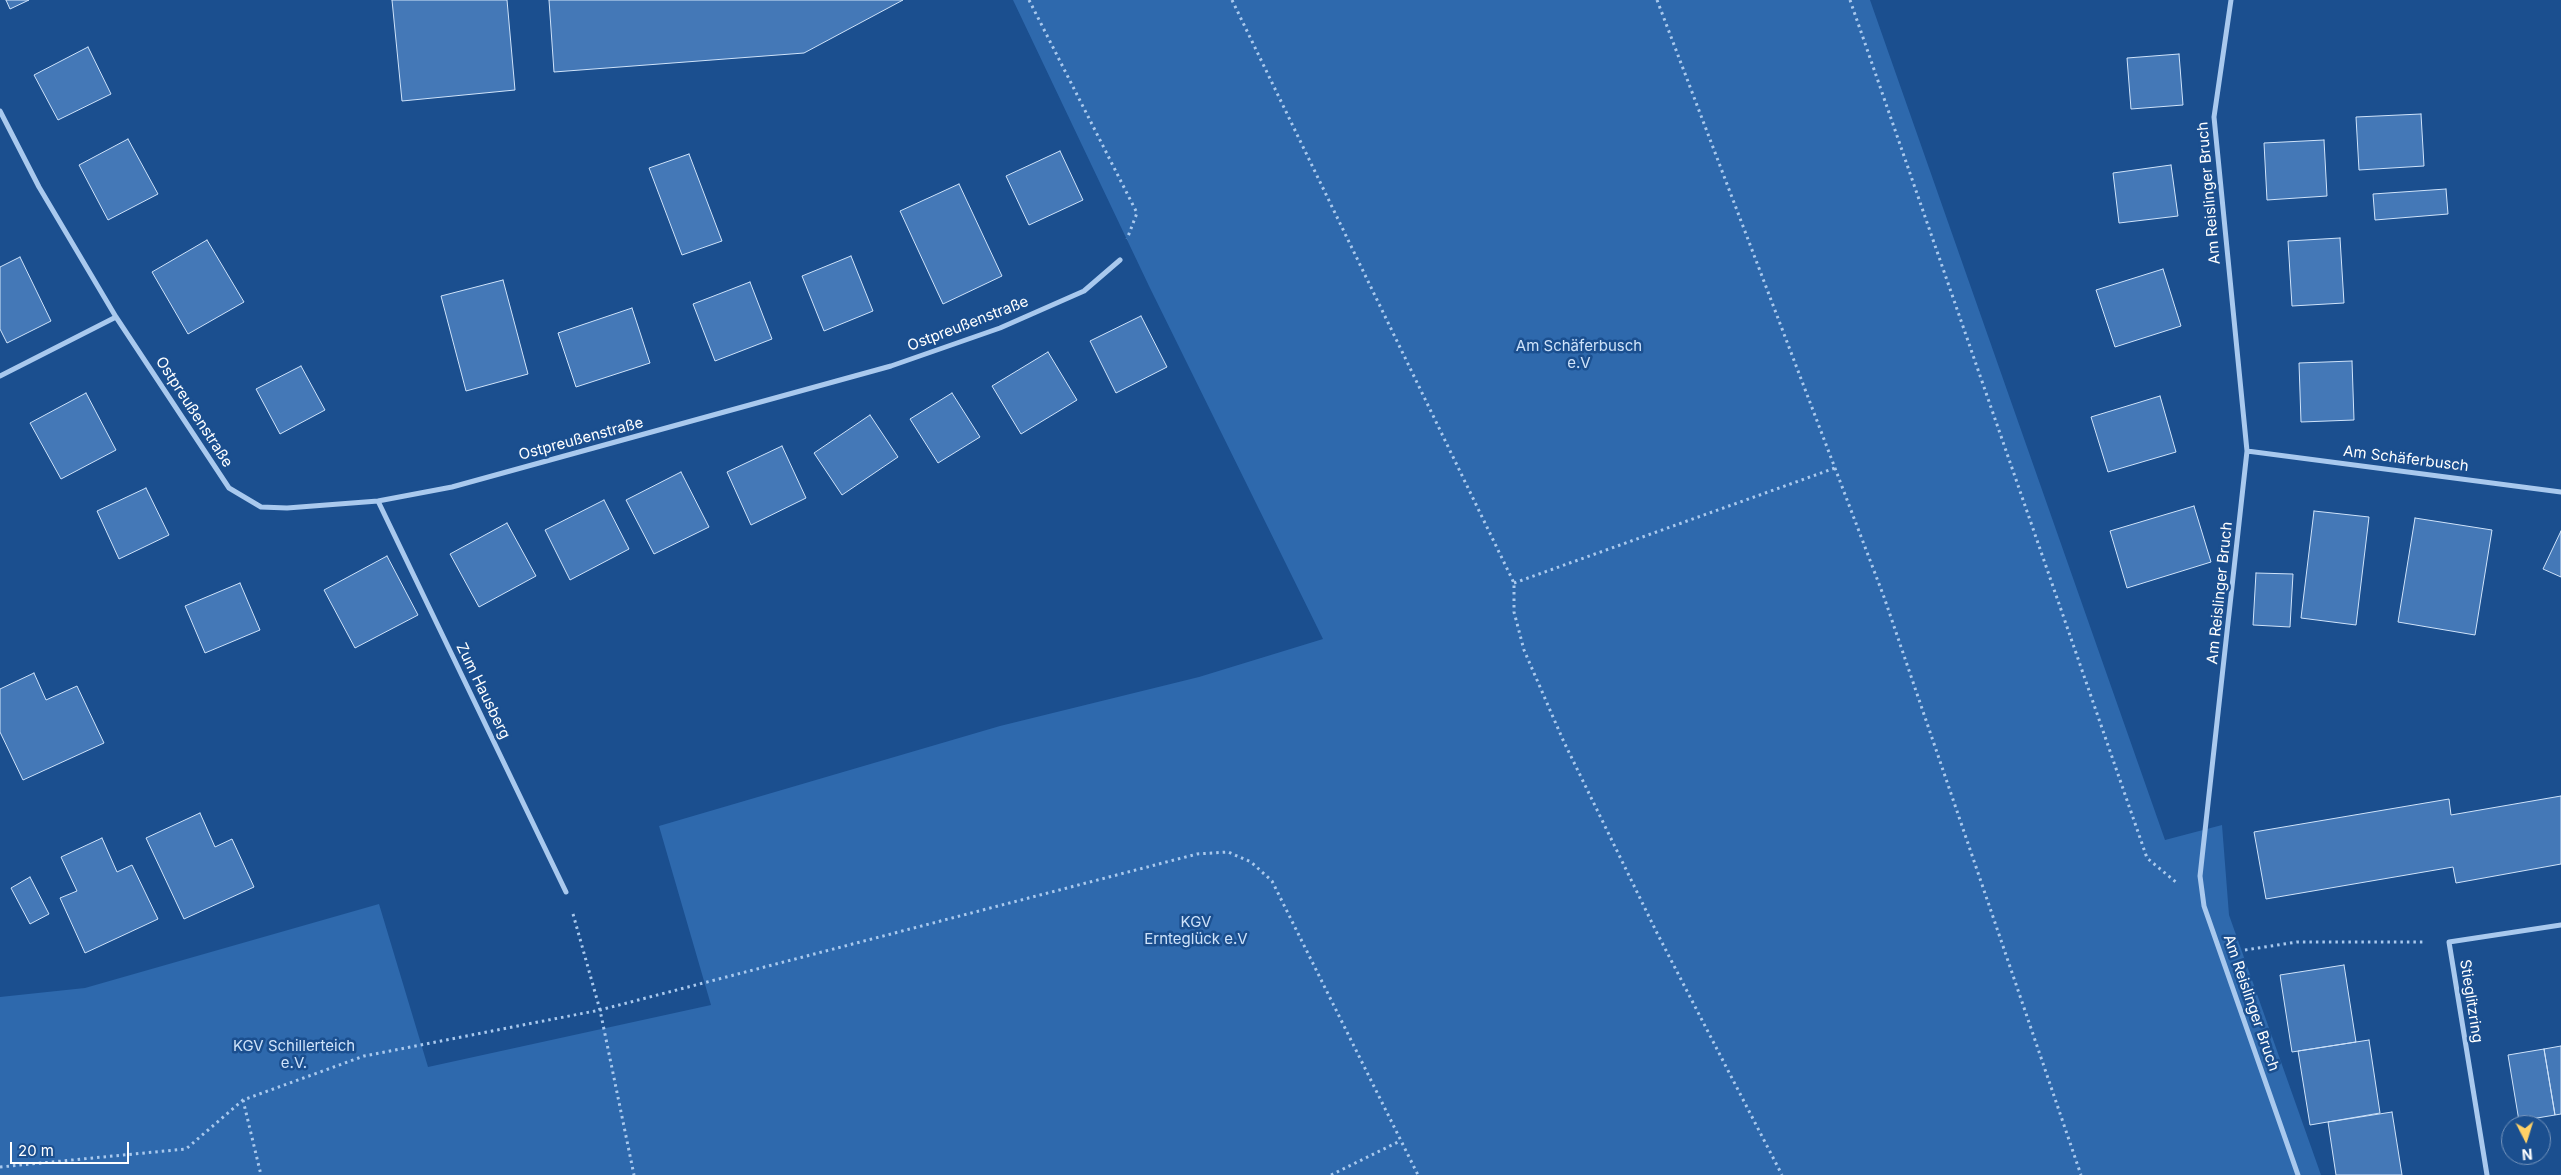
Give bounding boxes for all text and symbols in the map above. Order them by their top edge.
street label: Am Reislinger Bruch [2194,121,2224,265]
street label: Ostpreußenstraße [905,293,1031,355]
park label: Am Schäferbusch e.V [1516,337,1642,372]
street label: Ostpreußenstraße [152,353,236,471]
street label: Ostpreußenstraße [517,414,645,464]
street label: Am Schäferbusch [2342,442,2470,476]
street label: Am Reislinger Bruch [2204,521,2236,665]
street label: Zum Hausberg [452,640,514,742]
park label: KGV Ernteglück e.V [1144,913,1248,948]
street label: Am Reislinger Bruch [2219,932,2283,1074]
street label: Stieglitzring [2456,958,2486,1044]
park label: KGV Schillerteich e.V. [233,1037,355,1072]
north arrow [2501,1115,2551,1165]
scale bar [12,1132,131,1164]
text: 20 m [18,1141,54,1160]
text: N [2521,1146,2533,1163]

